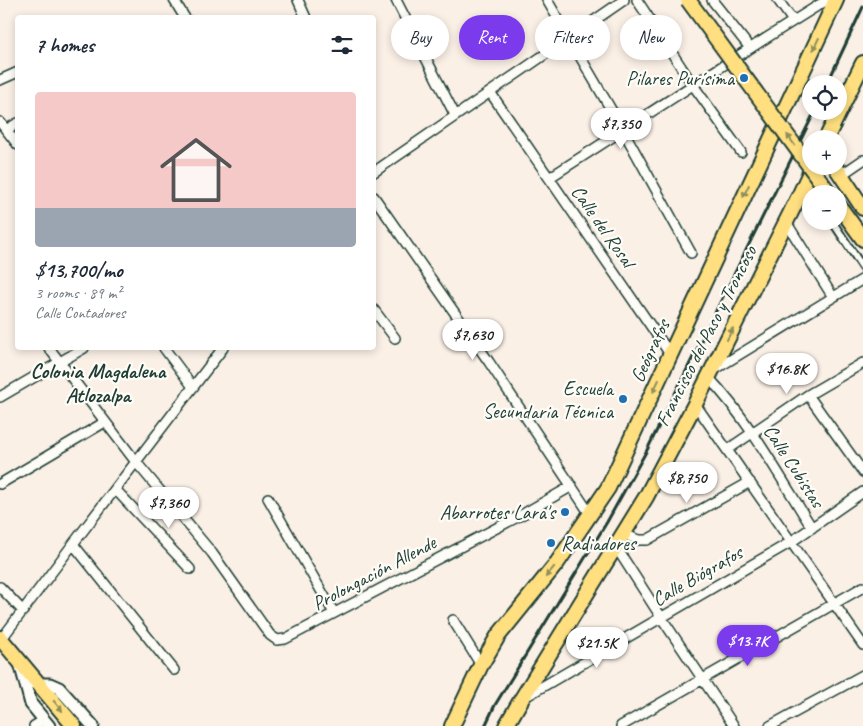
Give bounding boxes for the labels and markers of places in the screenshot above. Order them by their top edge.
place label: Pilares Purísima [626,66,736,91]
marker: Pilares Purísima [738,72,750,84]
pin: $7,350 [580,108,662,150]
pin: $7,630 [432,318,514,361]
pin: $16.8K [746,352,828,395]
place label: Escuela Secundaria Técnica [483,376,615,424]
marker: Escuela Secundaria Técnica [617,393,629,405]
pin: $8,750 [646,462,728,504]
pin: $7,360 [128,486,210,529]
place label: Abarrotes Lara's [440,500,557,525]
marker: Abarrotes Lara's [559,506,571,518]
place label: Radiadores [561,531,638,556]
marker: Radiadores [545,537,557,549]
pin: $13.7K [707,624,789,667]
pin: $21.5K [556,626,638,669]

